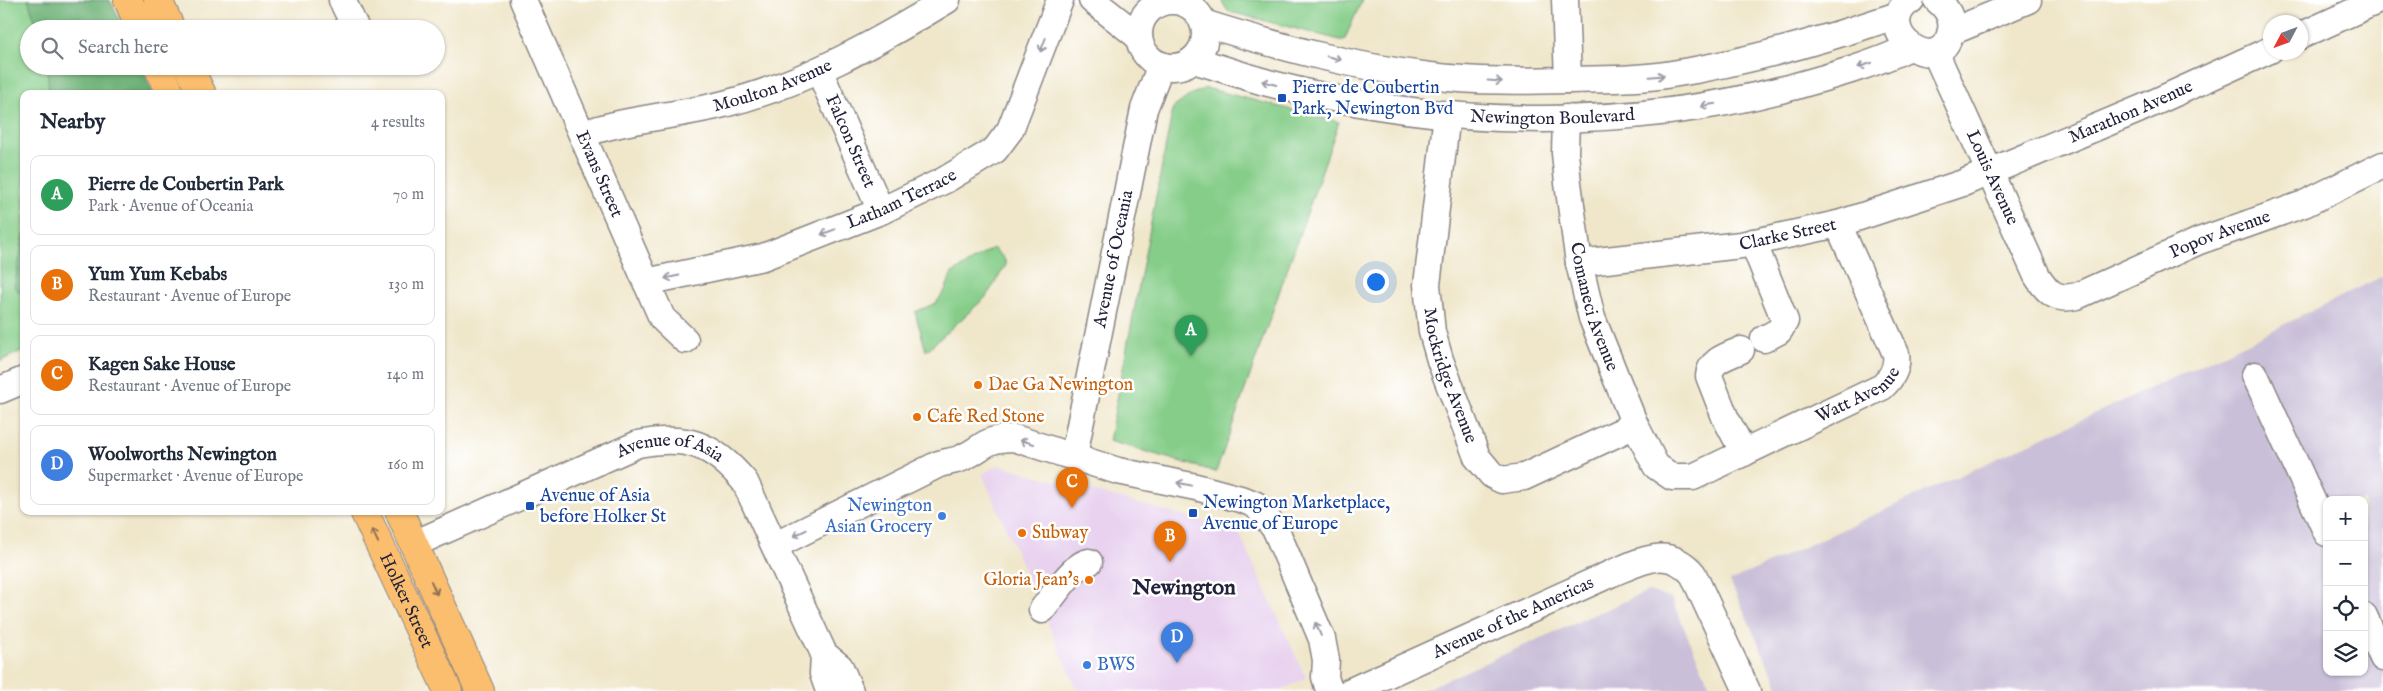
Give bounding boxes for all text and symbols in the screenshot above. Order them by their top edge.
north arrow [2263,15,2308,60]
search box [20,20,445,75]
icon: search [38,34,66,62]
text: Search here [78,36,169,60]
one-way arrow [1038,37,1047,53]
street label: Moulton Avenue [711,54,836,118]
one-way arrow [1326,54,1342,63]
one-way arrow [1857,60,1873,70]
one-way arrow [1649,71,1665,81]
street label: Marathon Avenue [2065,75,2197,149]
one-way arrow [1487,76,1503,85]
place label: Pierre de Coubertin Park, Newington Bvd [1292,77,1454,121]
one-way arrow [1261,78,1277,88]
street label: Falcon Street [820,91,881,192]
marker: Pierre de Coubertin Park, Newington Bvd [1276,92,1288,104]
one-way arrow [1700,101,1716,111]
street label: Newington Boulevard [1469,103,1636,130]
text: Nearby [40,109,105,136]
text: 4 results [371,113,425,133]
street label: Louis Avenue [1961,126,2024,229]
street label: Evans Street [570,127,628,221]
street label: Latham Terrace [844,164,961,235]
text: Pierre de Coubertin Park [88,173,284,197]
text: A [52,185,62,205]
text: 70 m [393,185,424,205]
street label: Avenue of Oceania [1088,188,1139,331]
text: Park · Avenue of Oceania [88,197,253,217]
street label: Popov Avenue [2166,205,2274,264]
street label: Clarke Street [1737,213,1839,257]
one-way arrow [821,228,836,237]
street label: Comaneci Avenue [1565,241,1624,375]
text: Yum Yum Kebabs [88,263,227,287]
your location [1363,269,1389,295]
one-way arrow [664,273,680,282]
text: B [52,275,62,295]
text: 130 m [388,275,424,295]
text: Restaurant · Avenue of Europe [88,287,291,307]
street label: Mockridge Avenue [1418,307,1482,447]
pin: A [1175,315,1207,356]
text: Kagen Sake House [88,353,236,377]
street label: Watt Avenue [1812,364,1906,428]
text: C [51,365,63,385]
text: 140 m [386,365,424,385]
place label: Dae Ga Newington [988,374,1134,397]
text: Restaurant · Avenue of Europe [88,377,291,397]
marker: Dae Ga Newington [972,379,984,391]
place label: Cafe Red Stone [927,406,1045,429]
marker: Cafe Red Stone [911,411,923,423]
street label: Avenue of Asia [612,429,728,468]
one-way arrow [1020,436,1036,446]
text: Woolworths Newington [88,443,277,467]
text: D [51,455,63,475]
text: 160 m [388,455,424,475]
text: Supermarket · Avenue of Europe [88,467,303,487]
pin: C [1056,467,1088,508]
one-way arrow [1177,479,1193,489]
place label: Avenue of Asia before Holker St [539,485,666,529]
place label: Newington Marketplace, Avenue of Europe [1202,492,1390,536]
place label: Newington Asian Grocery [824,495,932,539]
map controls [2323,496,2368,676]
button: + [2323,496,2368,541]
marker: Avenue of Asia before Holker St [524,500,536,512]
marker: Newington Marketplace, Avenue of Europe [1187,507,1199,519]
marker: Newington Asian Grocery [936,510,948,522]
pin: B [1154,521,1186,562]
place label: Subway [1032,522,1088,545]
marker: Subway [1016,527,1028,539]
one-way arrow [370,529,379,544]
one-way arrow [793,529,808,538]
button: − [2323,541,2368,586]
street label: Holker Street [374,549,438,652]
place label: Gloria Jean's [983,569,1079,592]
street label: Avenue of the Americas [1428,571,1597,665]
marker: Gloria Jean's [1083,574,1095,586]
district label: Newington [1131,574,1236,602]
one-way arrow [429,580,439,595]
button: locate [2323,586,2368,631]
pin: D [1161,622,1193,663]
one-way arrow [1313,622,1322,638]
button: layers [2323,631,2368,676]
place label: BWS [1097,654,1135,677]
marker: BWS [1081,659,1093,671]

